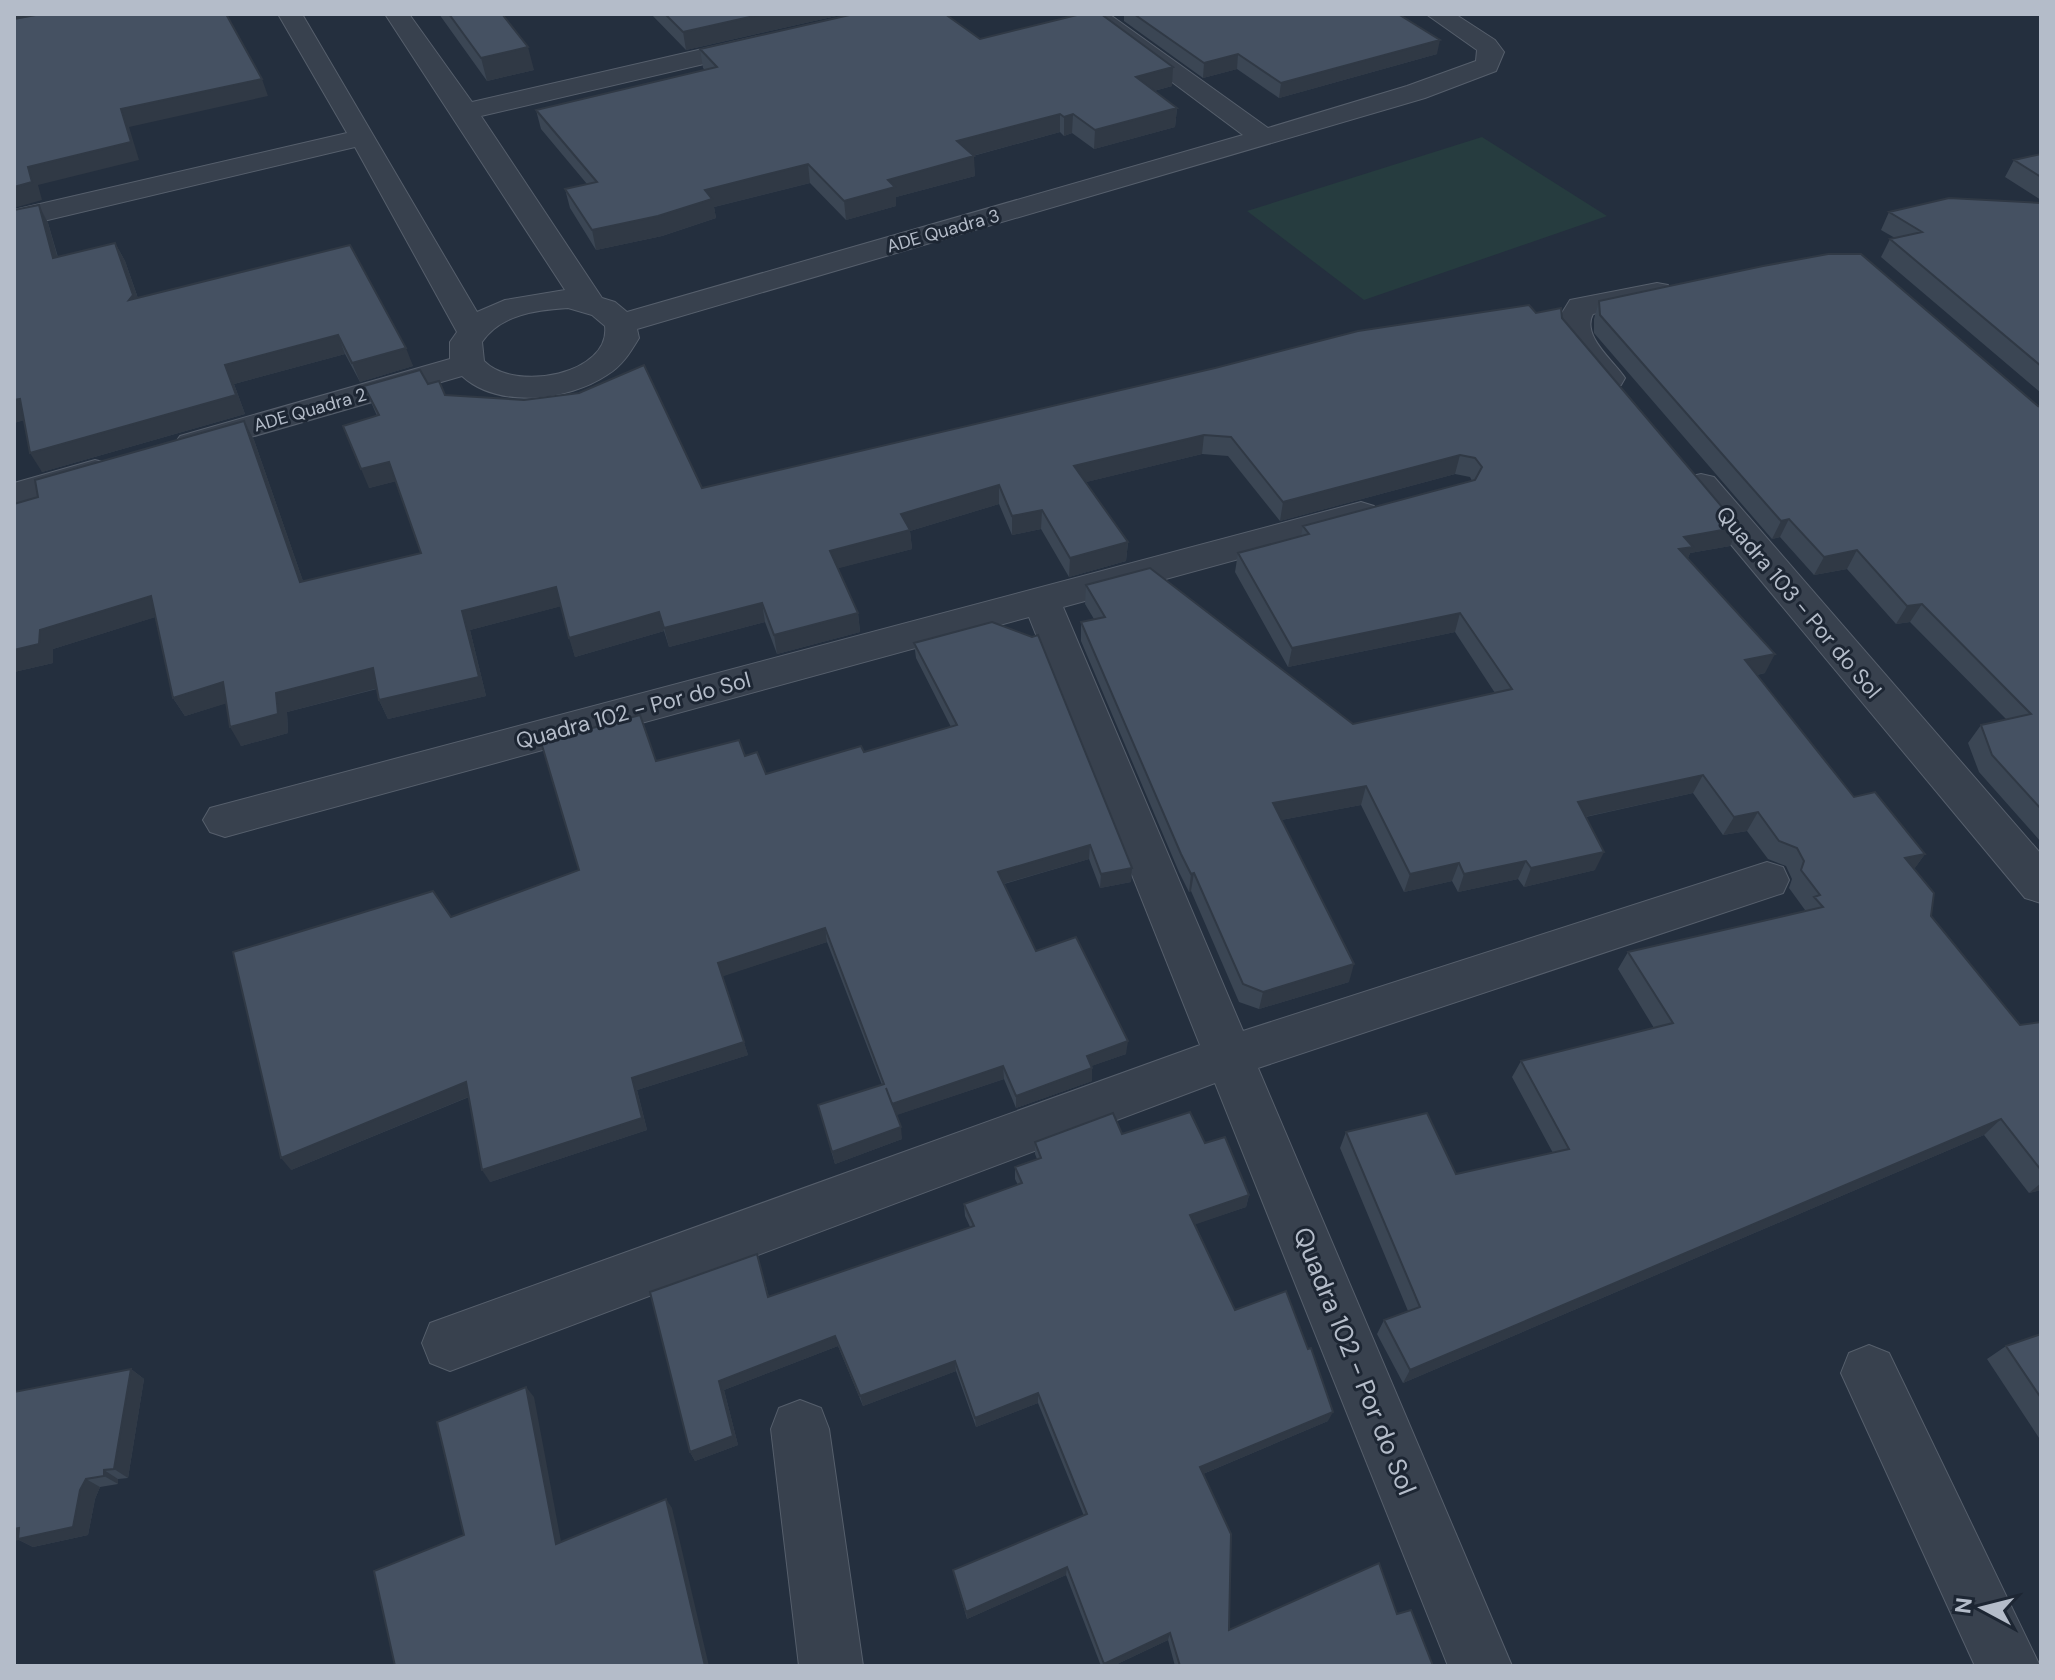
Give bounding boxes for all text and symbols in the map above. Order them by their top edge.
street label: ADE Quadra 3 [884,203,1002,259]
street label: ADE Quadra 2 [251,382,369,438]
street label: Quadra 103 - Por do Sol [1710,500,1888,705]
street label: Quadra 102 - Por do Sol [513,665,754,756]
street label: Quadra 102 - Por do Sol [1286,1222,1424,1500]
north arrow [1943,1568,2023,1648]
text: N [1948,1596,1979,1615]

